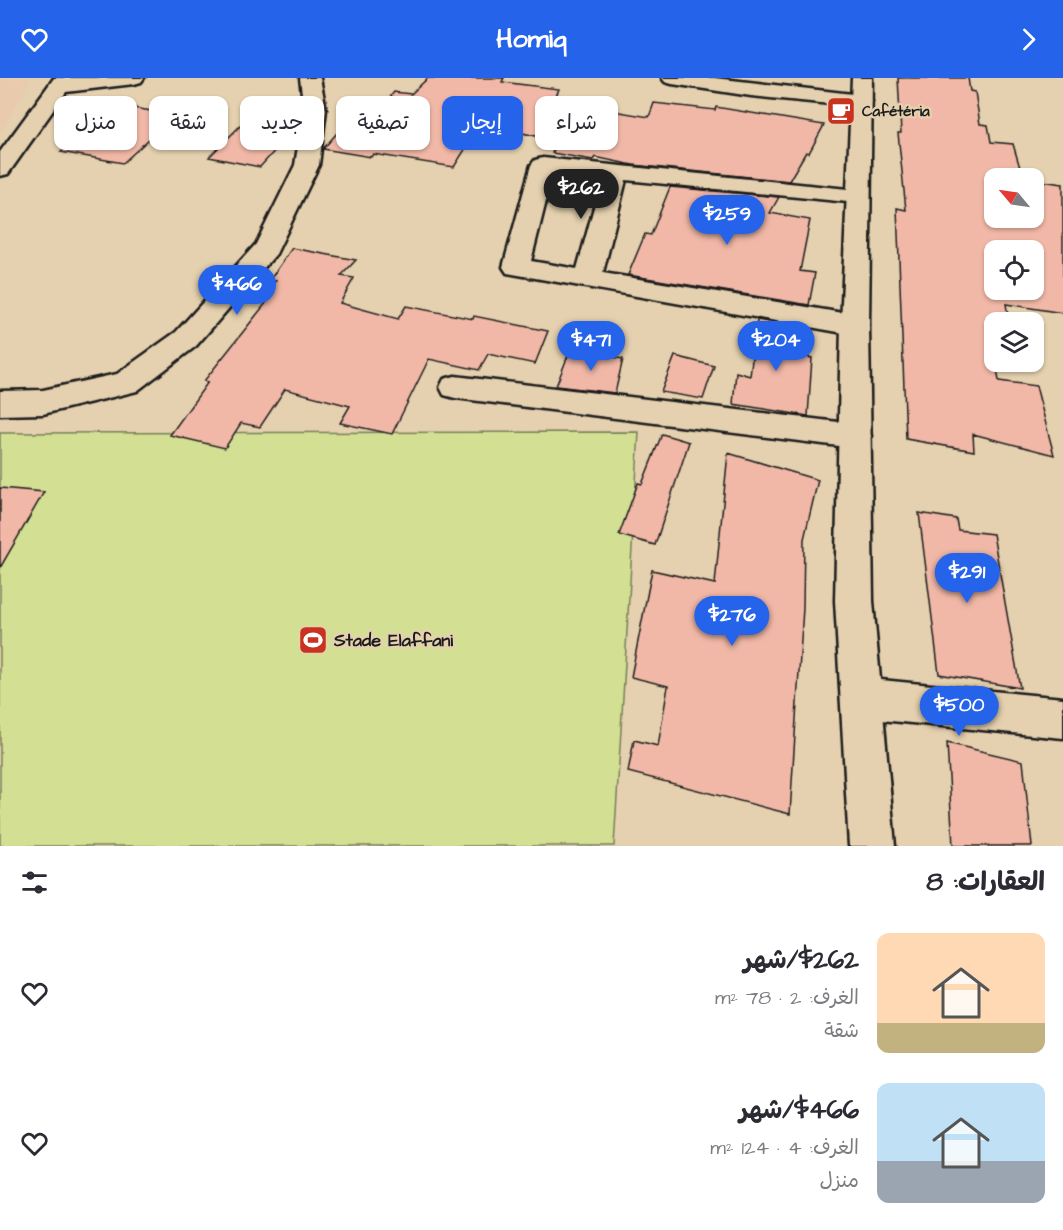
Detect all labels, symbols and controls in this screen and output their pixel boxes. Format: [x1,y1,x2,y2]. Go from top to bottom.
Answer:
text: Homiq [496,20,567,58]
icon: heart [18,23,51,56]
icon: forward [1012,23,1045,56]
cafe icon: Cafétéria [825,95,857,127]
chip: منزل [54,96,137,150]
chip: شقة [149,96,228,150]
chip: جديد [240,96,324,150]
chip: تصفية [336,96,430,150]
chip: إيجار [442,96,523,150]
chip: شراء [535,96,618,150]
place label: Cafétéria [862,101,930,122]
north arrow [984,168,1044,228]
map controls [984,168,1044,372]
pin: $262 [545,169,617,220]
text: $262 [558,174,604,202]
pin: $259 [691,195,763,246]
text: $259 [703,200,751,228]
button: locate [984,240,1044,300]
pin: $466 [201,265,273,316]
text: $466 [212,270,262,298]
button: layers [984,312,1044,372]
pin: $471 [555,321,627,372]
pin: $204 [740,321,812,372]
text: $471 [571,326,611,354]
text: $204 [752,326,800,354]
pin: $291 [931,553,1003,604]
text: $291 [949,558,985,586]
pin: $276 [696,596,768,647]
text: $276 [708,601,756,629]
sports icon: Stade Elaffani [297,624,329,656]
place label: Stade Elaffani [333,628,453,653]
pin: $500 [923,686,995,737]
text: $500 [934,691,984,719]
text: العقارات: 8 [926,864,1045,900]
icon: filters [18,866,51,899]
text: $262/شهر [743,942,859,978]
icon: home [925,957,997,1029]
icon: heart [18,977,51,1010]
text: الغرف: 2 · 78 m² [715,984,859,1012]
text: شقة [824,1017,859,1045]
text: $466/شهر [739,1092,859,1128]
icon: home [925,1107,997,1179]
icon: heart [18,1127,51,1160]
text: الغرف: 4 · 124 m² [710,1134,859,1162]
text: منزل [820,1167,859,1195]

